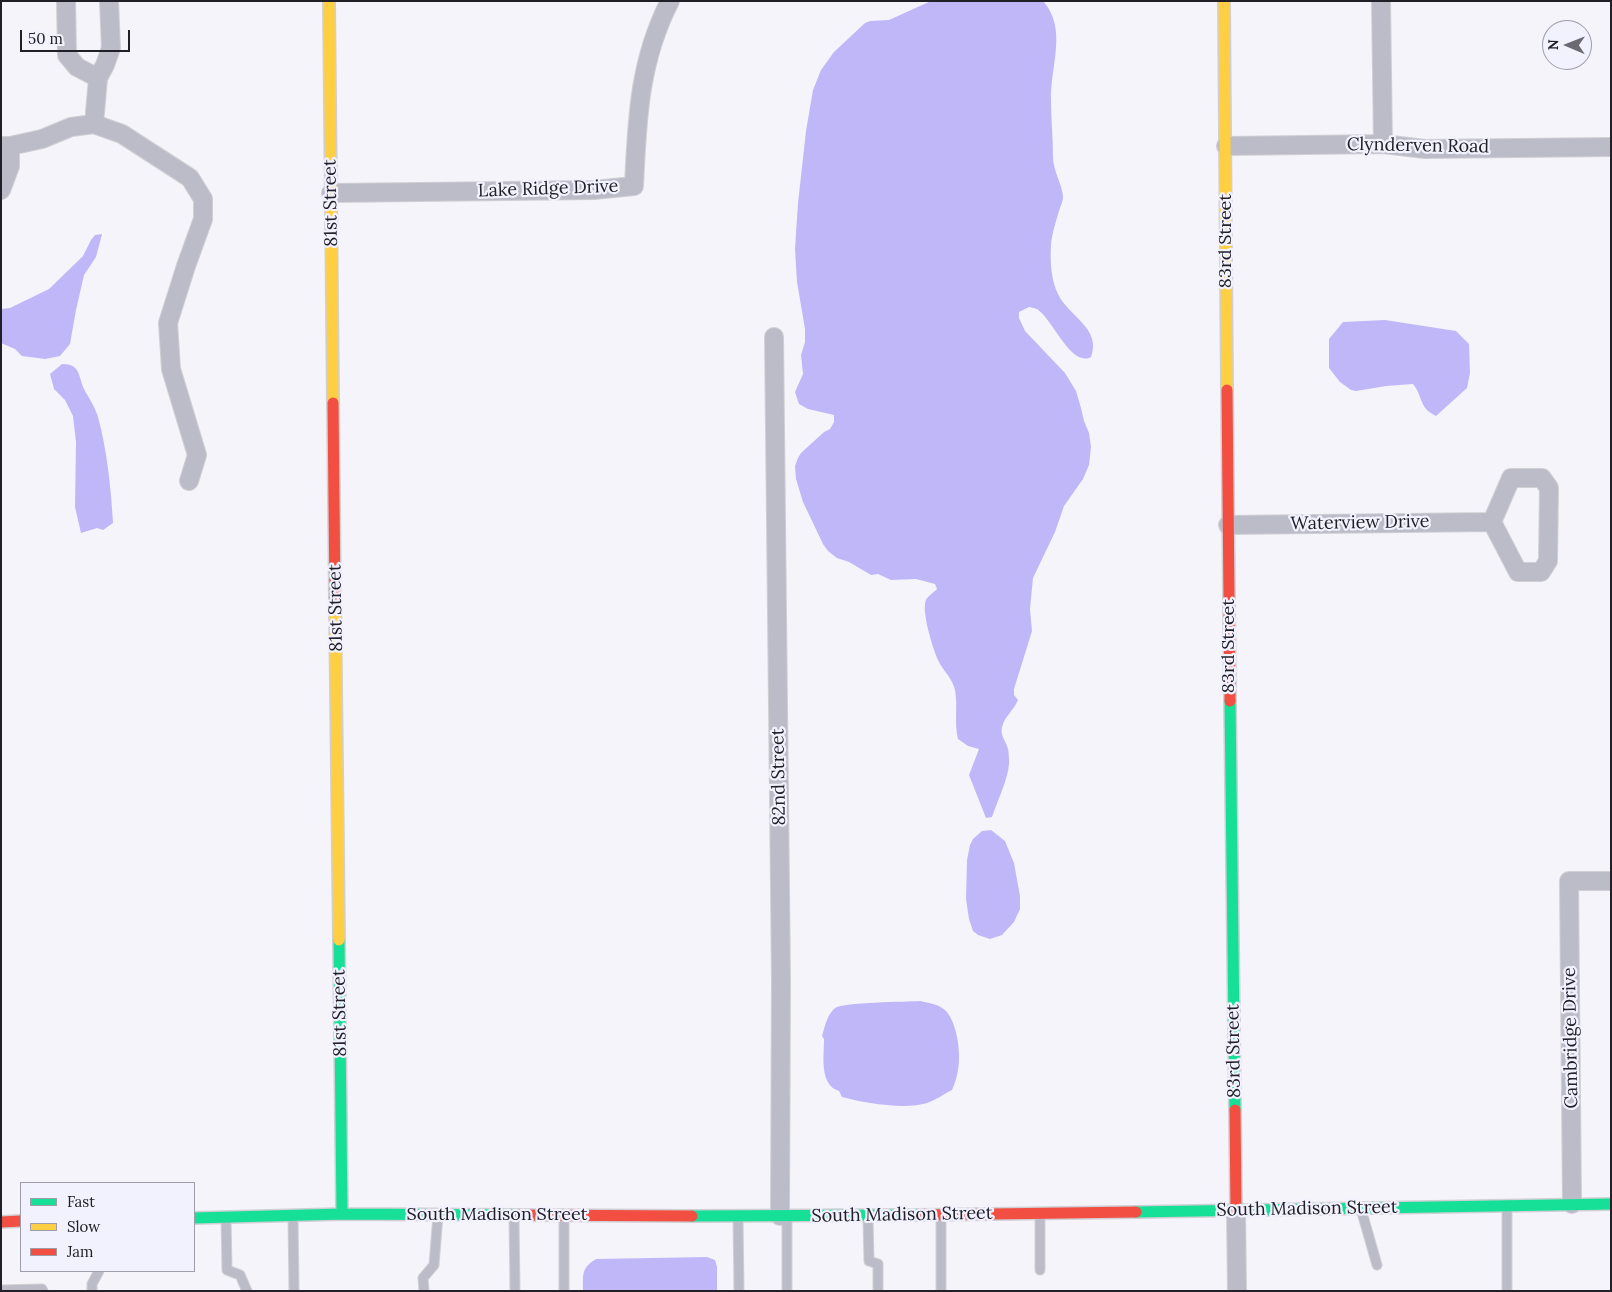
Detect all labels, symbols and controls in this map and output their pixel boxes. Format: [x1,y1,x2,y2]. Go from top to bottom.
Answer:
scale bar [22,20,132,52]
north arrow [1542,20,1592,70]
text: 50 m [28,29,63,48]
text: N [1544,39,1562,50]
street label: Clynderven Road [1347,134,1489,158]
street label: 81st Street [319,159,343,247]
street label: Lake Ridge Drive [477,176,619,202]
street label: 83rd Street [1215,194,1237,288]
street label: Waterview Drive [1290,511,1430,535]
street label: 81st Street [324,564,348,652]
street label: 83rd Street [1218,599,1240,693]
street label: 82nd Street [767,728,791,826]
street label: Cambridge Drive [1559,967,1583,1109]
street label: 81st Street [328,969,352,1057]
street label: 83rd Street [1222,1004,1246,1098]
legend [20,1182,195,1272]
text: Fast [67,1192,95,1211]
street label: South Madison Street [1216,1197,1398,1221]
street label: South Madison Street [811,1203,993,1227]
street label: South Madison Street [406,1204,588,1226]
text: Slow [67,1217,100,1236]
text: Jam [67,1242,94,1261]

